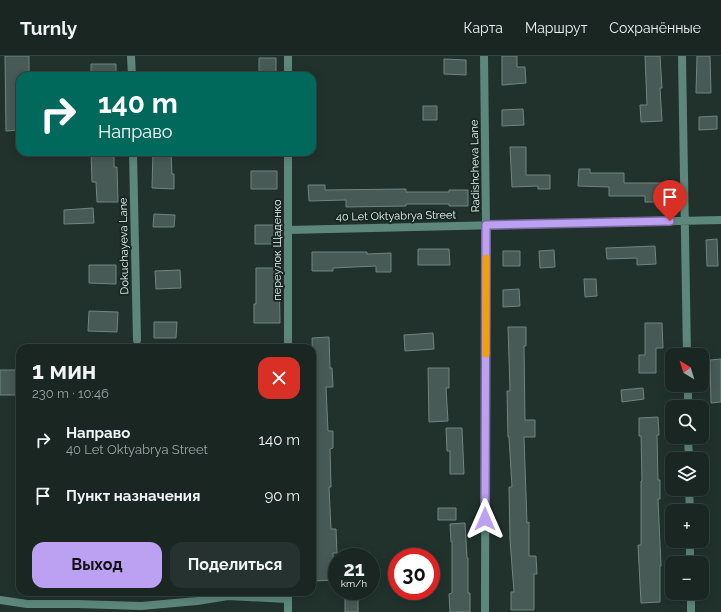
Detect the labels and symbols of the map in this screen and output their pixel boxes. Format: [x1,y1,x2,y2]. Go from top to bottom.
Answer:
street label: Radishcheva Lane [468,119,482,212]
pin [653,180,687,221]
street label: Dokuchayeva Lane [117,197,131,295]
street label: переулок Щаденко [271,199,284,301]
street label: 40 Let Oktyabrya Street [336,208,456,224]
north arrow [665,348,709,392]
position arrow [464,498,506,540]
speed limit sign: 30 [388,548,440,600]

